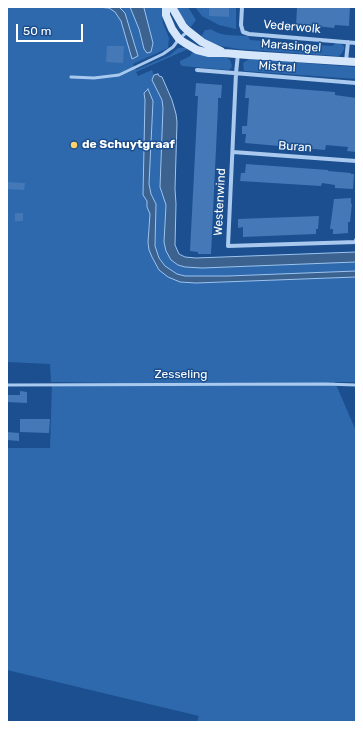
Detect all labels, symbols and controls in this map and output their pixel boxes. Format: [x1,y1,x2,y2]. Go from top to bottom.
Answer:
scale bar [18,16,85,42]
street label: Vederwolk [263,17,321,37]
text: 50 m [23,24,51,38]
street label: Marasingel [260,37,322,55]
street label: Mistral [258,59,296,75]
place label: de Schuytgraaf [82,138,175,152]
street label: Buran [278,139,312,155]
marker: de Schuytgraaf [69,140,79,150]
street label: Westenwind [211,168,229,236]
street label: Zesseling [155,368,207,382]

